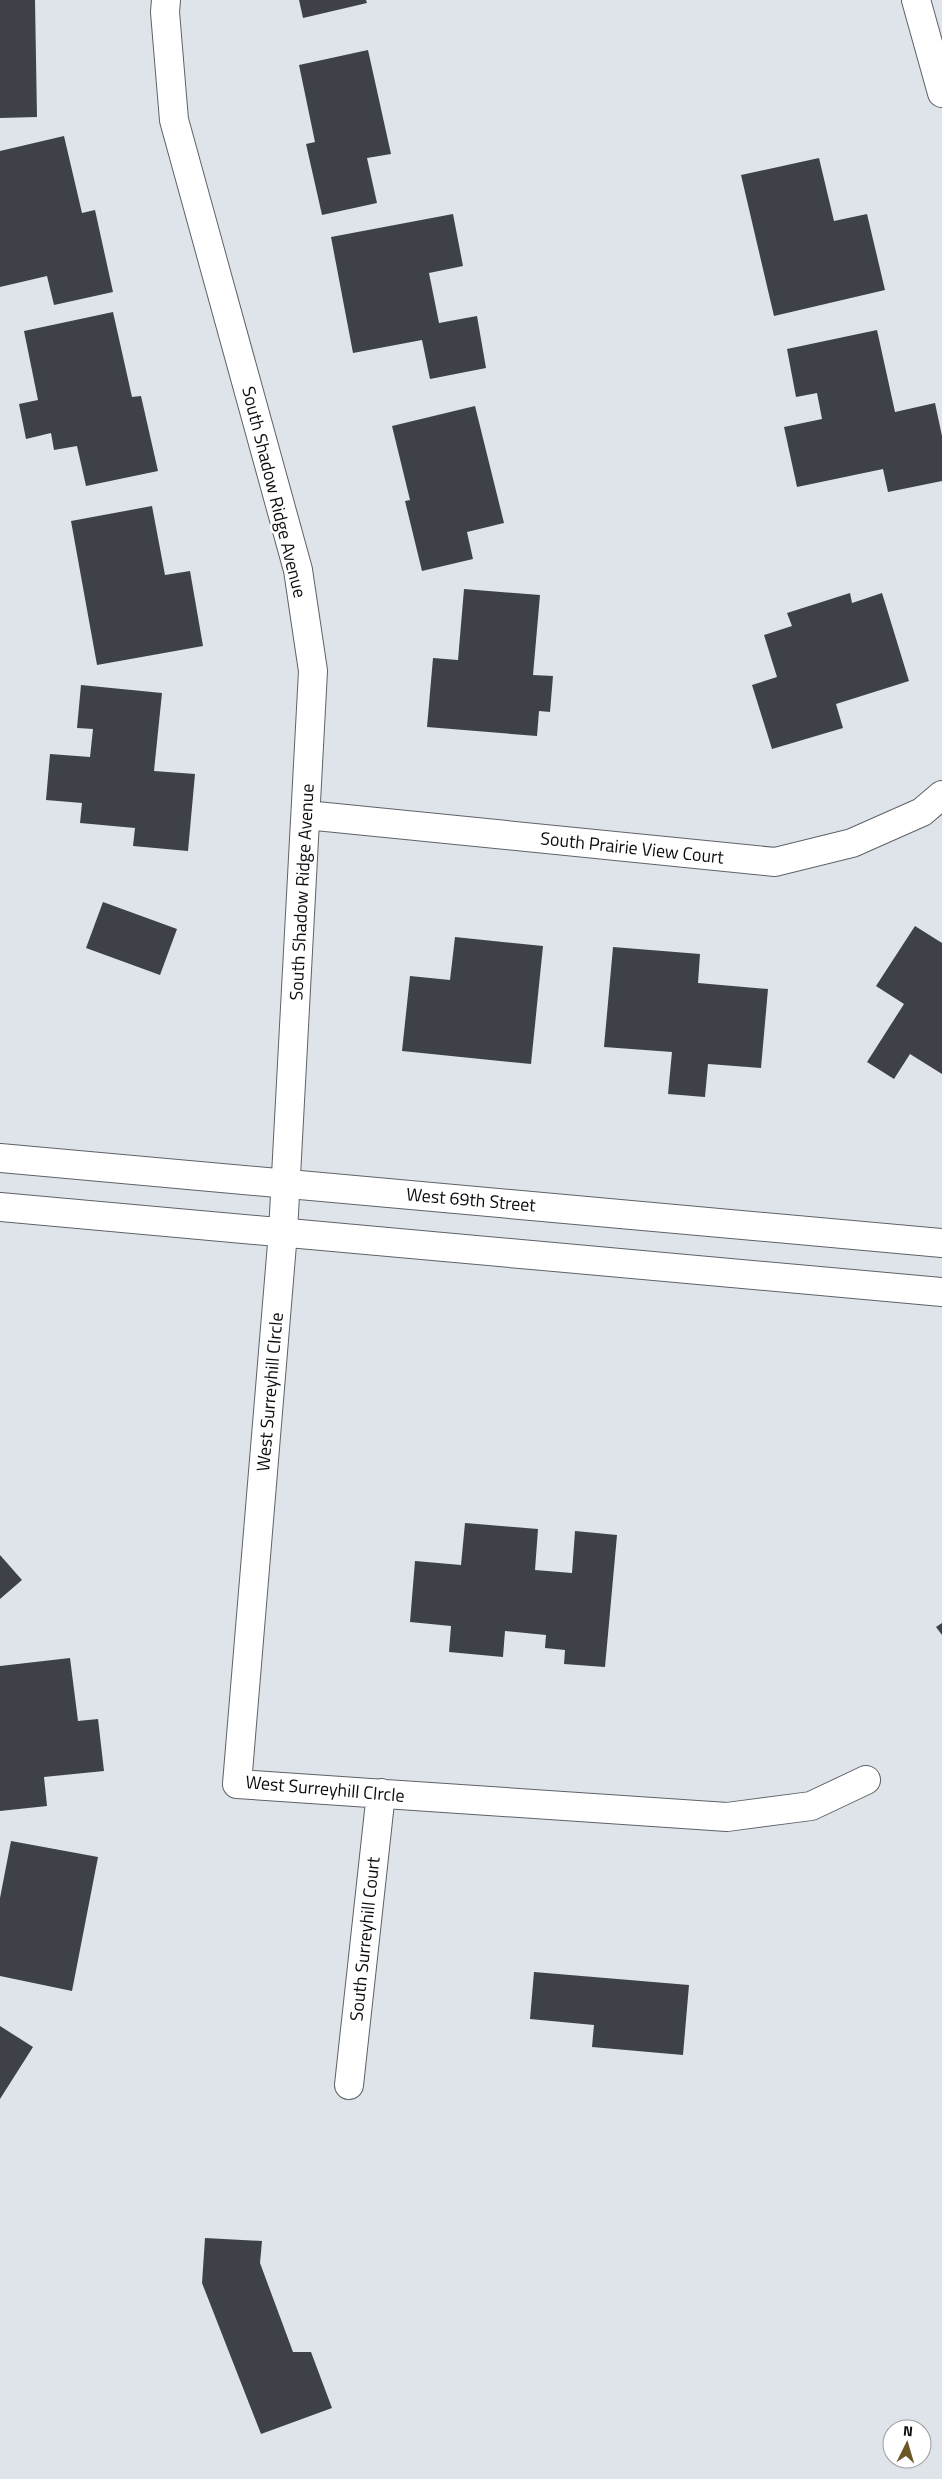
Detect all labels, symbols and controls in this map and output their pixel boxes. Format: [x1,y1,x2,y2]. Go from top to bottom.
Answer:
street label: South Shadow Ridge Avenue [235,383,314,600]
street label: South Shadow Ridge Avenue [282,783,321,1001]
street label: South Prairie View Court [539,824,726,871]
street label: West 69th Street [405,1180,538,1219]
street label: West Surreyhill CIrcle [249,1311,290,1473]
street label: West Surreyhill CIrcle [244,1768,406,1809]
street label: South Surreyhill Court [342,1855,387,2022]
north arrow [882,2419,932,2469]
text: N [902,2420,914,2441]

